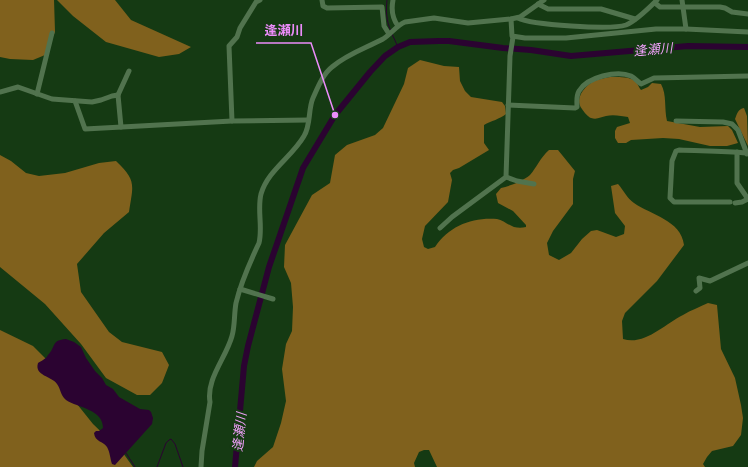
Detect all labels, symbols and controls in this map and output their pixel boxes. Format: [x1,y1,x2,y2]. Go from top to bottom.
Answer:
callout: 逢瀬川 [256,18,311,43]
text: 逢瀬川 [264,21,304,39]
water label: 逢瀬川 [633,38,675,60]
water label: 逢瀬川 [228,410,250,452]

